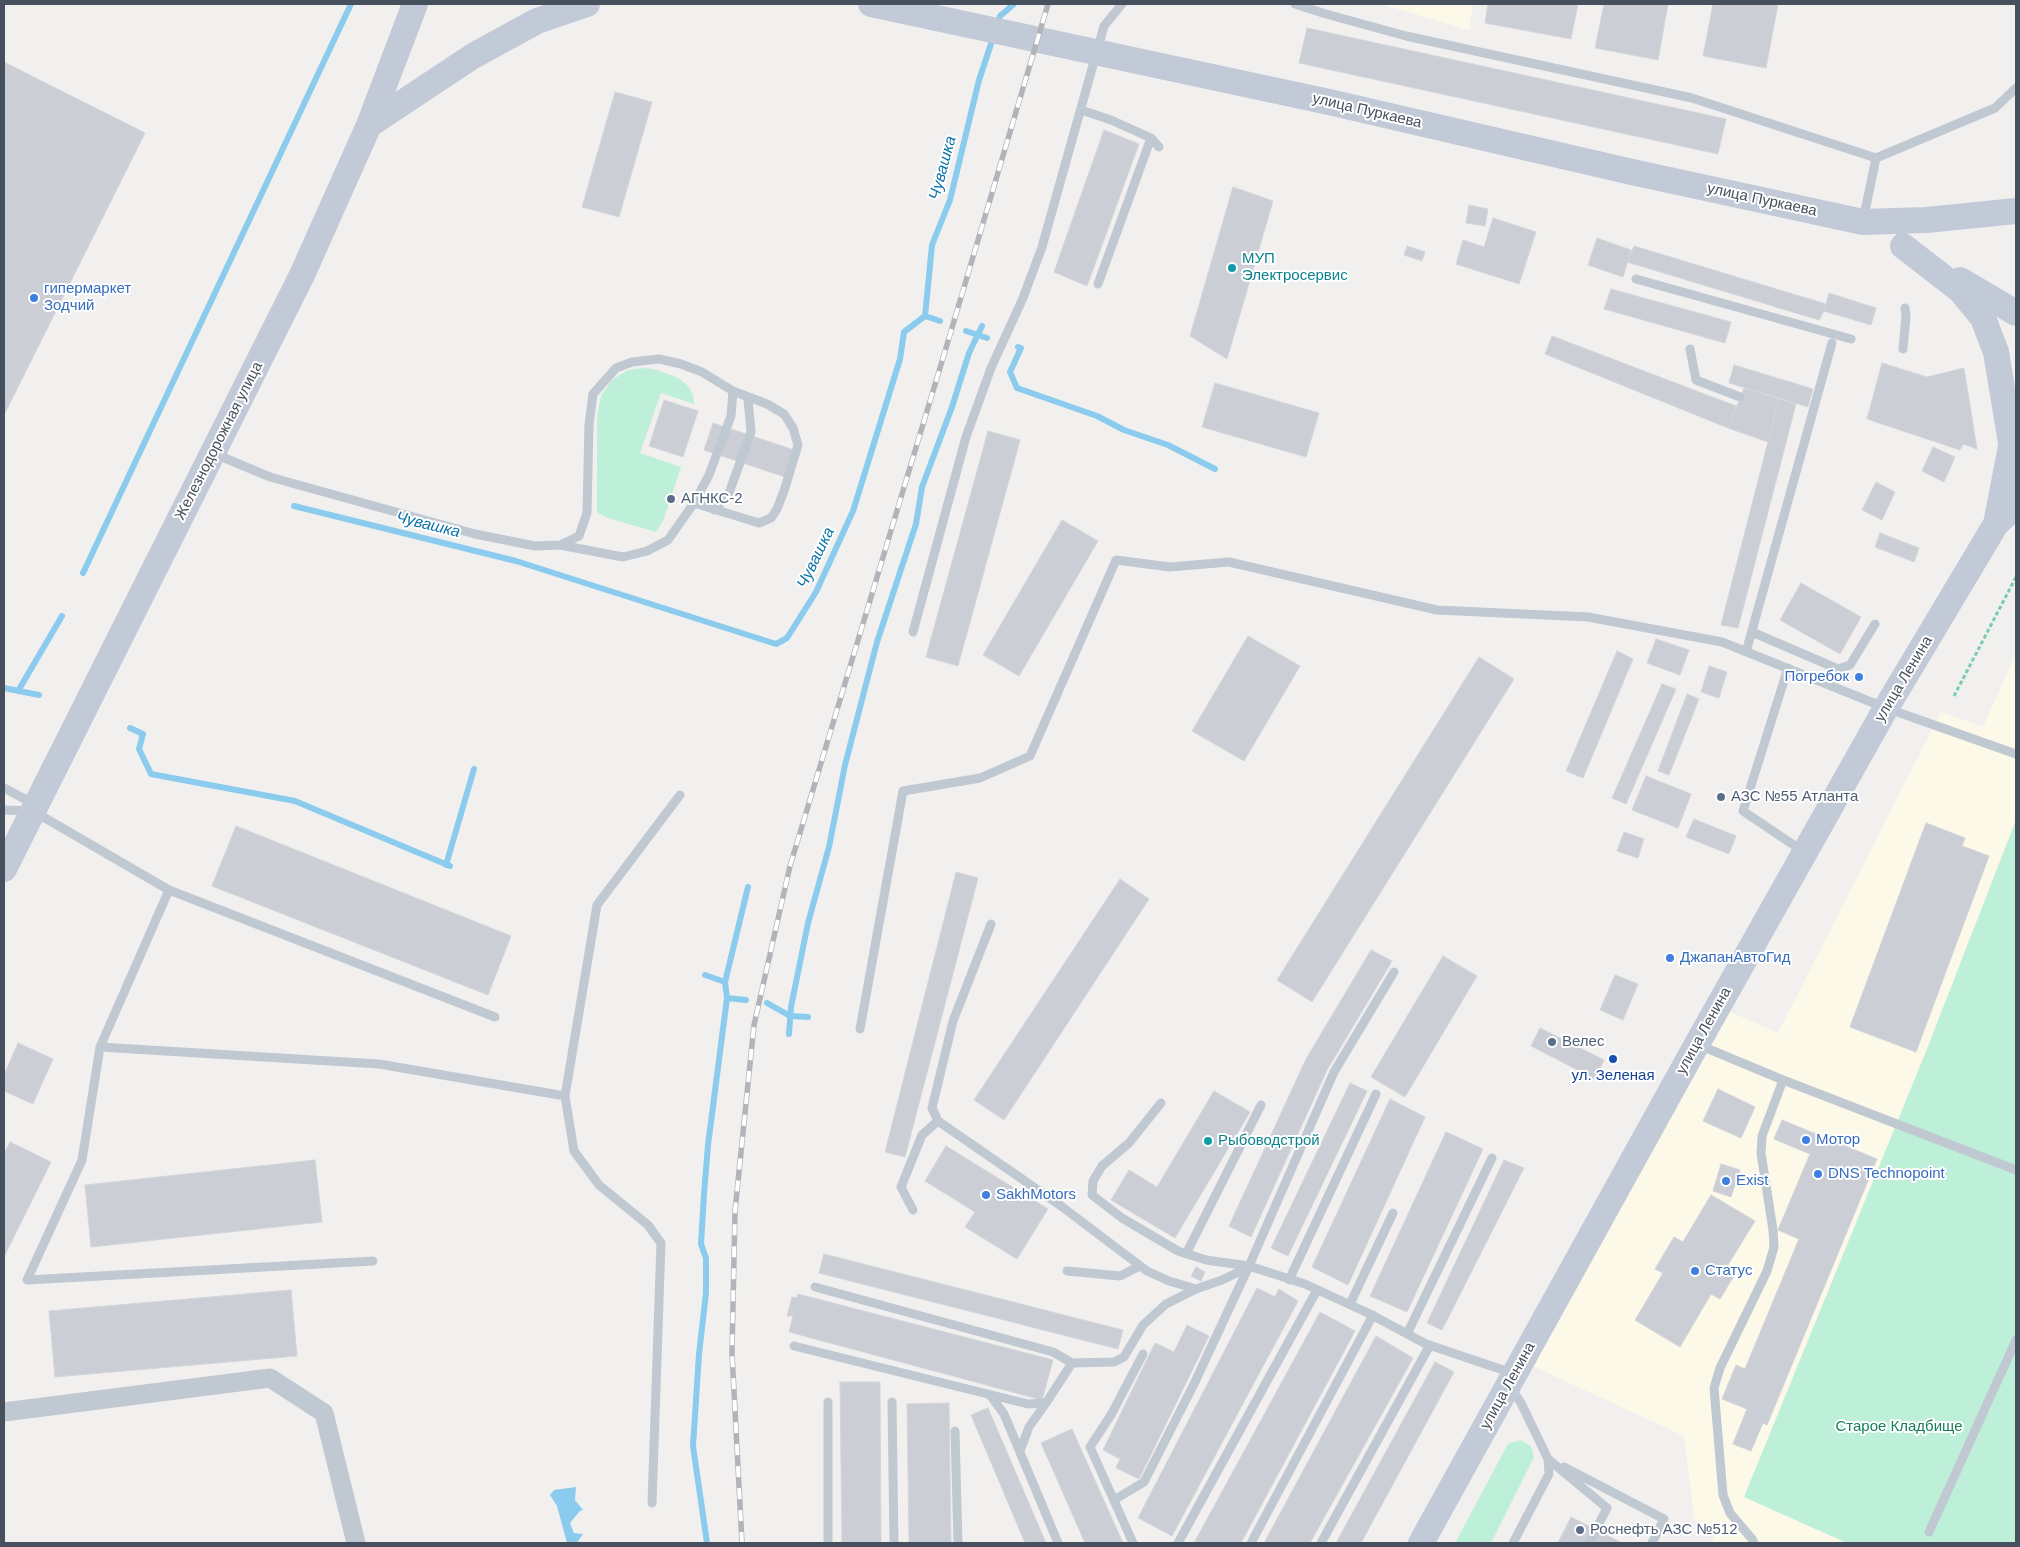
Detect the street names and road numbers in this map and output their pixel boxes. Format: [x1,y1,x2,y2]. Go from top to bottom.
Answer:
street label: улица Пуркаева [1311,90,1423,132]
street label: улица Пуркаева [1706,180,1818,220]
street label: Железнодорожная улица [171,359,267,523]
street label: улица Ленина [1871,633,1937,725]
street label: улица Ленина [1673,984,1735,1078]
street label: улица Ленина [1477,1339,1539,1433]

